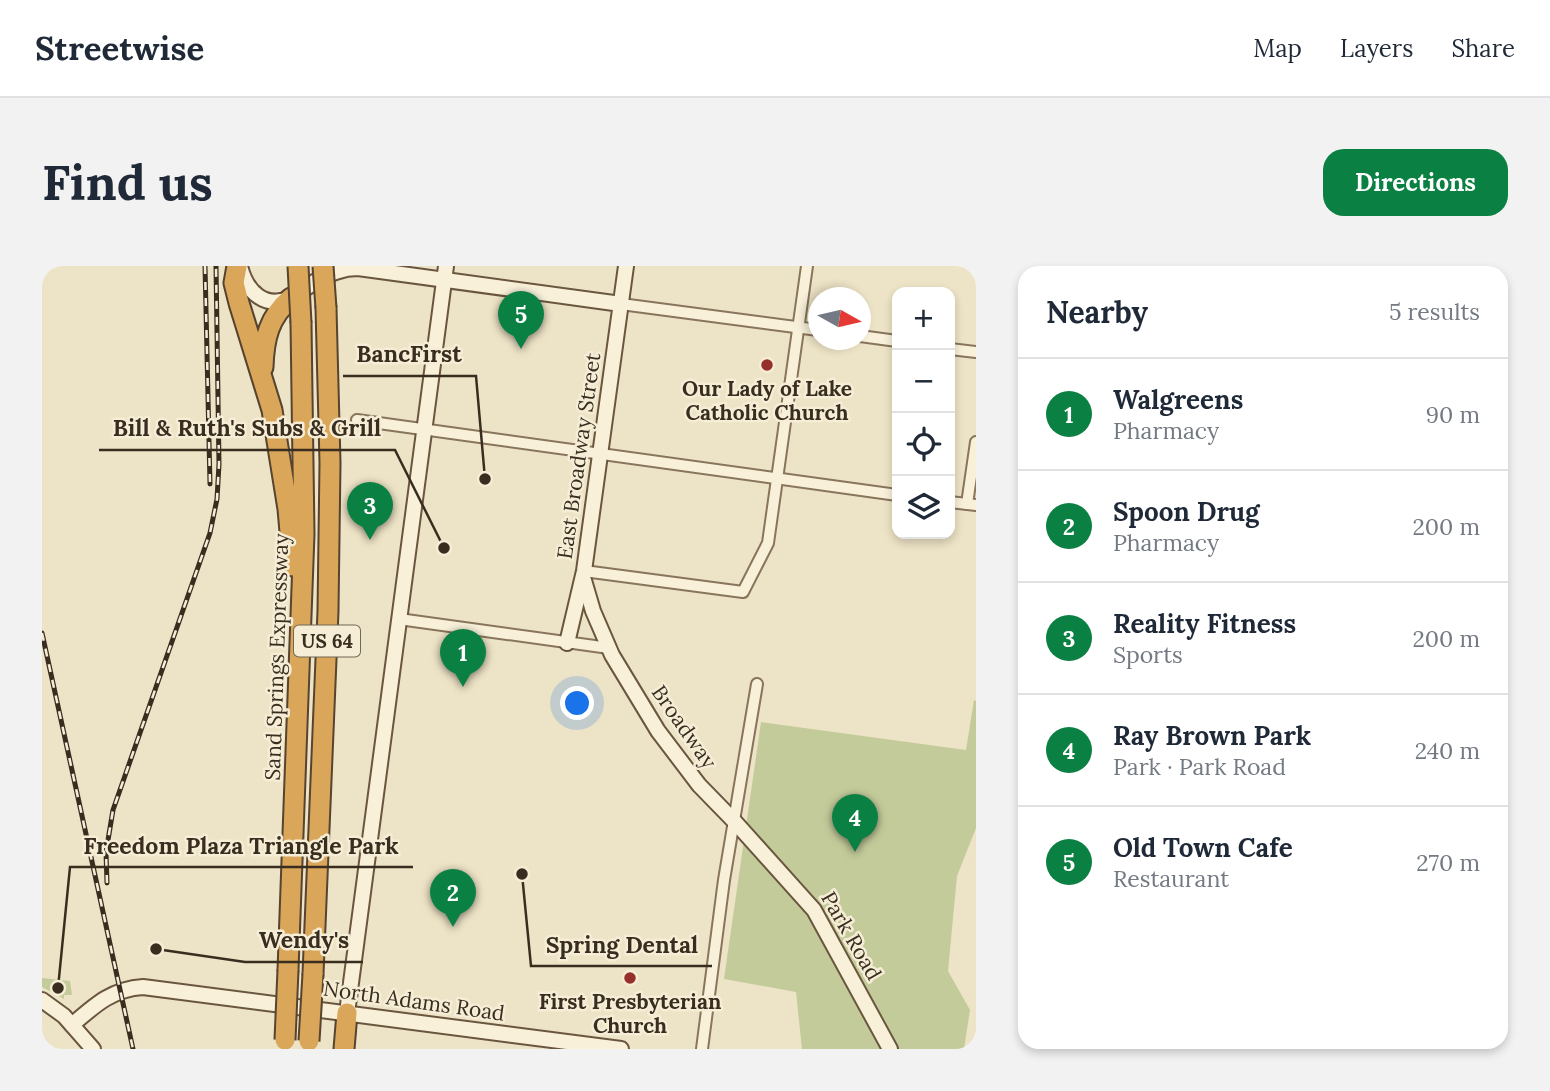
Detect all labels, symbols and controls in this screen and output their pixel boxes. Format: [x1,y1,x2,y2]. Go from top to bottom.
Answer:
text: Streetwise [35,27,204,69]
text: Map [1253,33,1302,64]
text: Layers [1340,33,1413,64]
text: Share [1451,33,1515,64]
button: Directions [1323,149,1508,216]
text: Find us [42,151,213,213]
north arrow [808,287,871,350]
map controls [892,287,955,539]
button: + [892,287,955,350]
pin: 5 [498,291,544,349]
text: Nearby [1046,293,1148,331]
text: 5 results [1389,297,1480,326]
callout: BancFirst [343,332,476,376]
text: BancFirst [356,339,462,368]
street label: East Broadway Street [551,350,606,561]
button: − [892,350,955,413]
marker: Our Lady of Lake Catholic Church [759,357,775,373]
place label: Our Lady of Lake Catholic Church [682,375,852,426]
text: Walgreens [1113,383,1243,416]
text: 1 [1064,400,1074,429]
text: 90 m [1426,400,1480,429]
callout: Bill & Ruth's Subs & Grill [99,406,395,450]
text: Bill & Ruth's Subs & Grill [113,413,381,442]
button: locate [892,413,955,476]
text: Pharmacy [1113,416,1219,445]
button: layers [892,476,955,539]
pin: 3 [347,482,393,540]
text: Spoon Drug [1113,495,1259,528]
text: 2 [1063,512,1075,541]
text: 200 m [1412,512,1480,541]
text: Pharmacy [1113,528,1219,557]
street label: Sand Springs Expressway [259,533,294,781]
text: Reality Fitness [1113,607,1296,640]
text: 3 [1063,624,1075,653]
text: 200 m [1412,624,1480,653]
road number: US 64 [294,626,360,656]
pin: 1 [440,629,486,687]
text: Sports [1113,640,1183,669]
street label: Broadway [646,680,723,774]
your location [560,686,594,720]
text: Ray Brown Park [1113,719,1311,752]
text: 4 [1063,736,1075,765]
text: 240 m [1415,736,1480,765]
text: Park · Park Road [1113,752,1286,781]
pin: 4 [832,794,878,852]
callout: Freedom Plaza Triangle Park [70,823,413,867]
text: Freedom Plaza Triangle Park [83,831,399,860]
text: Old Town Cafe [1113,831,1293,864]
text: 5 [1063,848,1075,877]
text: 270 m [1416,848,1480,877]
text: Restaurant [1113,864,1229,893]
pin: 2 [430,869,476,927]
street label: Park Road [815,887,888,985]
callout: Wendy's [245,918,363,962]
callout: Spring Dental [531,922,712,966]
text: Wendy's [259,925,349,954]
text: Spring Dental [546,930,698,959]
marker: First Presbyterian Church [622,970,638,986]
street label: North Adams Road [322,974,506,1027]
place label: First Presbyterian Church [539,988,721,1039]

